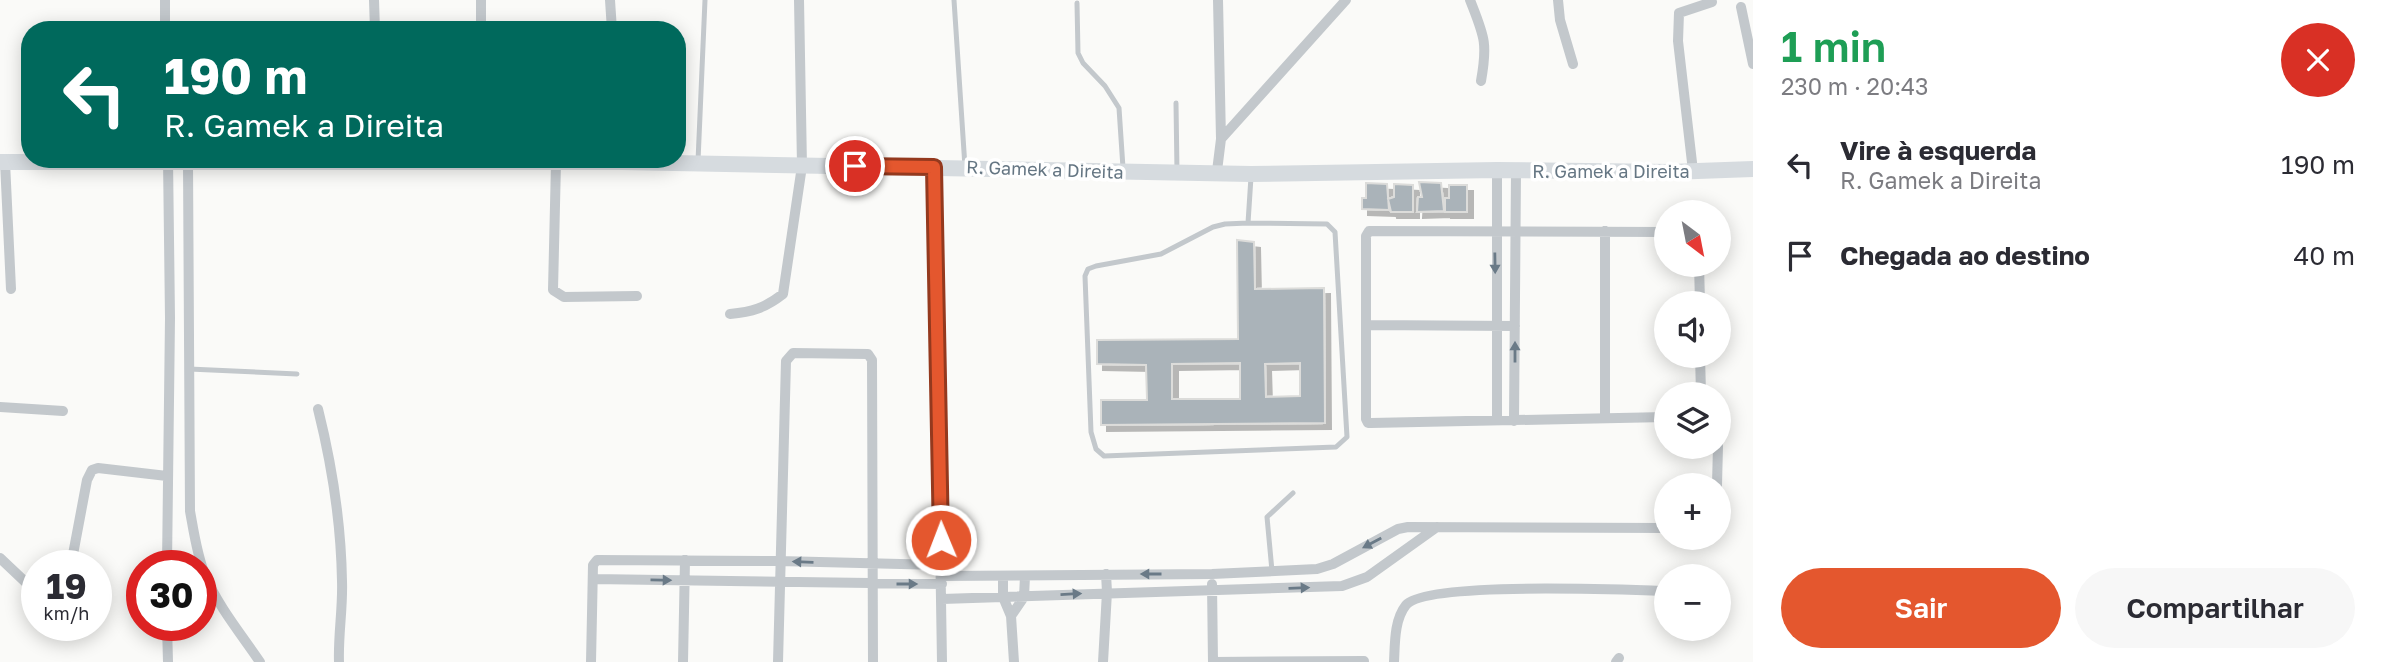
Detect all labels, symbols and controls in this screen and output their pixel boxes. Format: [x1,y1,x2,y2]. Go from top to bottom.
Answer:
text: 1 min [1781,21,1886,71]
button: close [2281,23,2355,97]
text: 190 m [164,46,307,105]
icon: left [49,49,140,140]
text: 230 m · 20:43 [1781,72,1929,100]
text: R. Gamek a Direita [164,106,444,144]
text: Vire à esquerda [1840,135,2036,166]
pin [825,136,885,196]
icon: left [1781,146,1819,184]
icon: arrive [836,147,874,185]
text: 190 m [2281,149,2355,180]
street label: R. Gamek a Direita [966,155,1124,183]
street label: R. Gamek a Direita [1532,160,1690,182]
text: R. Gamek a Direita [1840,166,2041,194]
north arrow [1654,200,1731,276]
map controls [1654,200,1731,641]
icon: arrive [1781,237,1819,275]
text: Chegada ao destino [1840,240,2090,271]
text: 40 m [2294,240,2355,271]
one-way arrow [1490,252,1501,274]
button: sound [1654,291,1731,368]
one-way arrow [1509,341,1521,363]
button: layers [1654,382,1731,459]
button: + [1654,473,1731,550]
position arrow [904,503,978,577]
one-way arrow [1362,536,1382,548]
speed limit sign: 30 [126,550,217,641]
one-way arrow [792,556,814,567]
button: − [1654,564,1731,641]
text: 19 [46,565,87,607]
one-way arrow [1140,568,1162,580]
button: Sair [1781,568,2061,648]
button: Compartilhar [2075,568,2355,648]
one-way arrow [651,574,673,586]
one-way arrow [896,578,918,589]
one-way arrow [1288,582,1310,593]
one-way arrow [1061,589,1083,600]
text: km/h [44,602,89,624]

